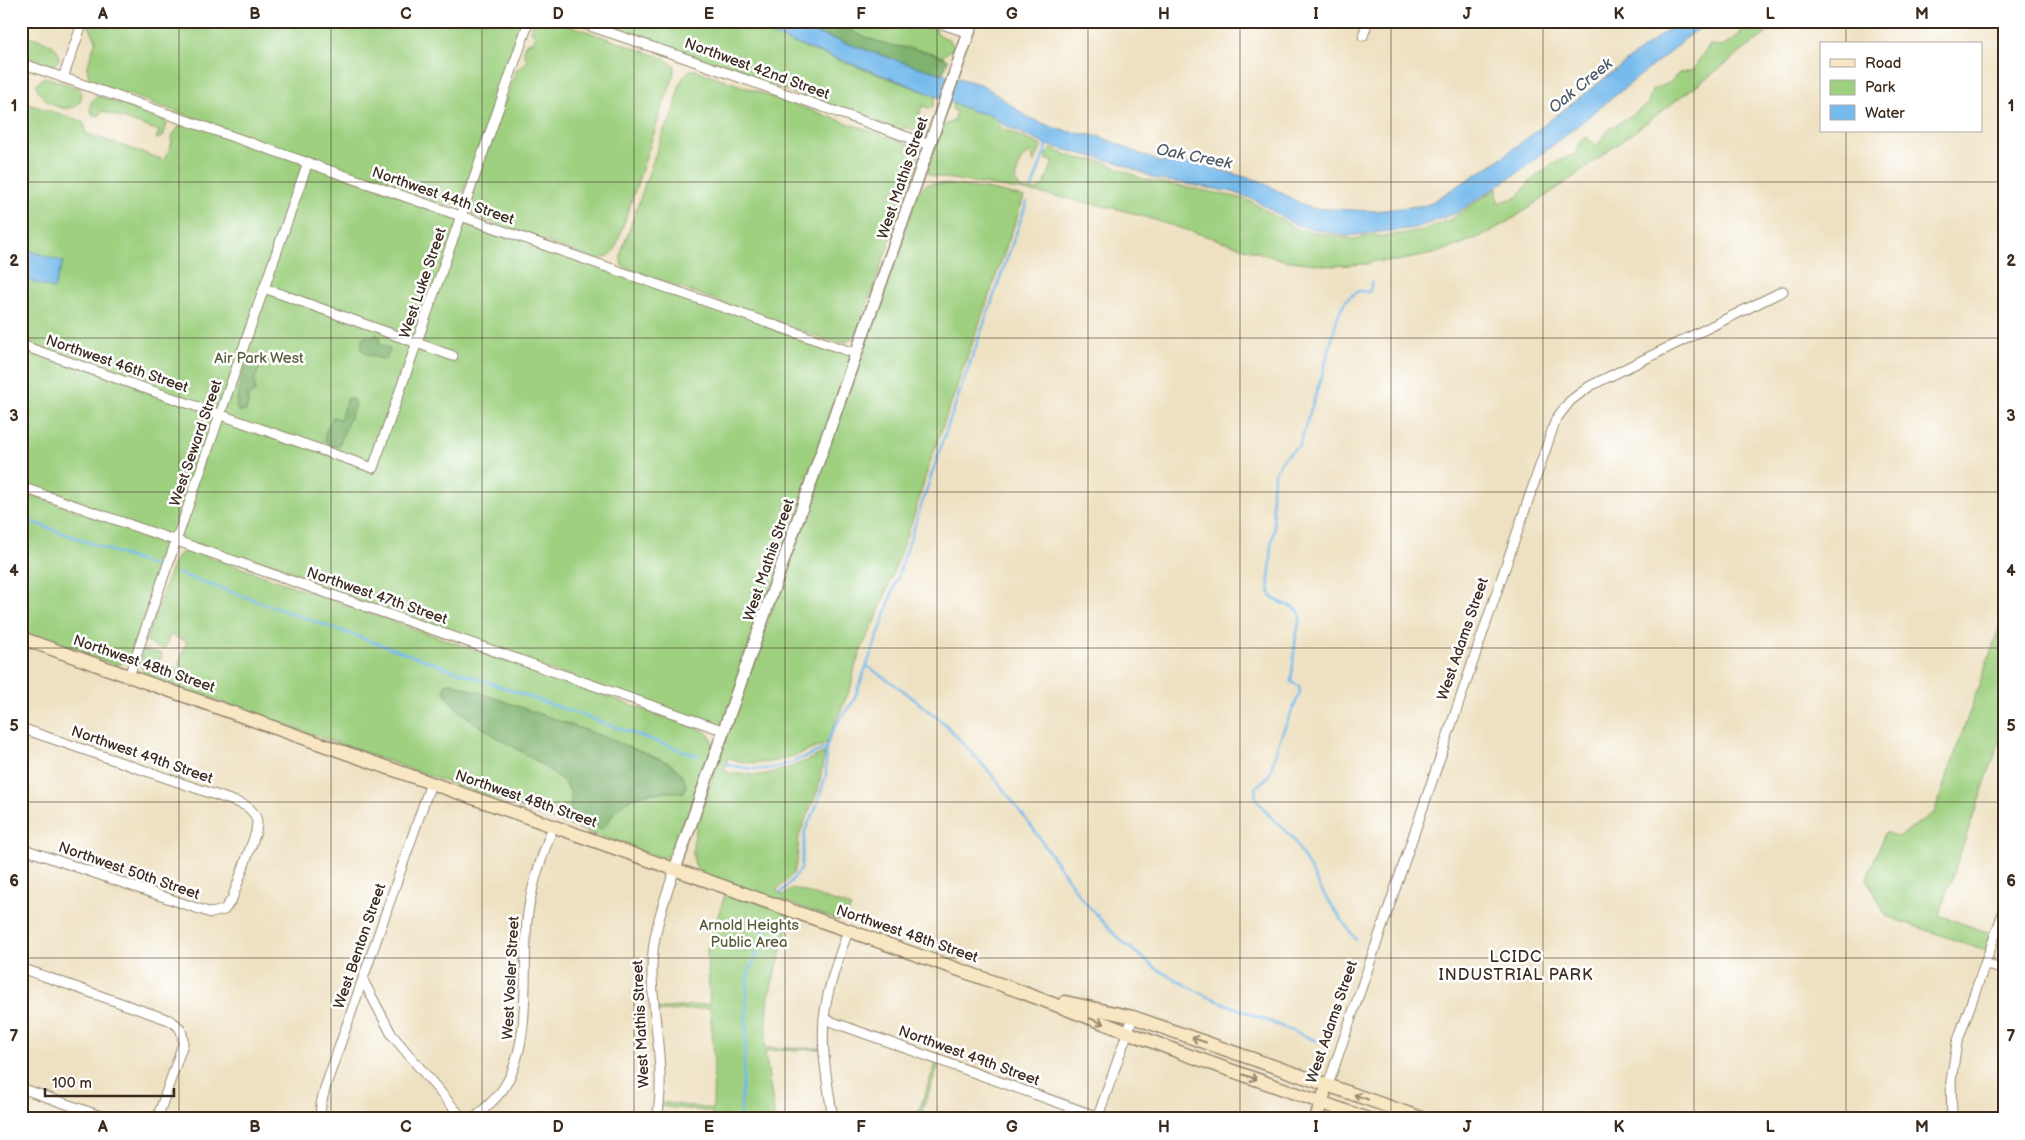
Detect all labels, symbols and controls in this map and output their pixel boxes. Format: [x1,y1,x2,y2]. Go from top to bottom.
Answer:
text: A [97,5,108,24]
text: B [249,5,261,24]
text: C [400,5,412,24]
text: D [552,5,564,24]
text: E [704,5,714,24]
text: F [856,5,866,24]
text: G [1006,5,1018,24]
text: H [1158,5,1170,24]
text: I [1313,5,1319,24]
text: J [1463,5,1472,24]
text: K [1614,5,1625,24]
text: L [1765,5,1775,24]
text: M [1915,5,1929,24]
street label: Northwest 42nd Street [682,34,833,104]
legend [1820,42,1982,132]
water label: Oak Creek [1545,54,1618,118]
text: Road [1865,54,1901,73]
text: Park [1865,78,1896,97]
text: 1 [11,97,17,116]
text: 1 [2008,97,2014,116]
text: Water [1865,104,1905,123]
street label: West Mathis Street [873,114,933,242]
water label: Oak Creek [1154,140,1235,174]
street label: Northwest 44th Street [369,163,517,229]
street label: West Luke Street [395,225,451,341]
text: 2 [9,252,19,271]
text: 2 [2006,252,2016,271]
street label: Northwest 46th Street [43,331,191,397]
park label: Air Park West [214,349,304,368]
street label: West Seward Street [165,377,227,509]
text: 3 [9,407,19,426]
text: 3 [2006,407,2016,426]
street label: West Mathis Street [739,496,799,624]
text: 4 [9,562,19,581]
text: 4 [2006,562,2016,581]
street label: Northwest 47th Street [304,563,450,629]
street label: West Adams Street [1433,575,1493,703]
street label: Northwest 48th Street [71,631,218,697]
text: 5 [9,717,19,736]
text: 5 [2006,717,2016,736]
street label: Northwest 49th Street [69,722,216,788]
street label: Northwest 48th Street [453,766,600,832]
street label: Northwest 50th Street [56,838,203,904]
text: 6 [9,872,19,891]
text: 6 [2006,872,2016,891]
street label: West Benton Street [330,880,391,1011]
street label: Northwest 48th Street [834,901,981,967]
street label: West Vosler Street [498,915,524,1040]
park label: Arnold Heights Public Area [699,916,799,952]
district label: LCIDC INDUSTRIAL PARK [1439,948,1593,985]
street label: West Adams Street [1302,958,1362,1086]
street label: West Mathis Street [628,959,654,1088]
one-way arrow [1089,1017,1104,1026]
street label: Northwest 49th Street [896,1022,1043,1090]
text: 7 [10,1027,19,1046]
text: 7 [2007,1027,2016,1046]
one-way arrow [1192,1035,1207,1044]
scale bar [45,1065,174,1097]
one-way arrow [1242,1073,1257,1082]
text: 100 m [52,1074,92,1093]
one-way arrow [1354,1092,1369,1101]
text: A [97,1118,108,1137]
text: B [249,1118,261,1137]
text: C [400,1118,412,1137]
text: D [552,1118,564,1137]
text: E [704,1118,714,1137]
text: F [856,1118,866,1137]
text: G [1006,1118,1018,1137]
text: H [1158,1118,1170,1137]
text: I [1313,1118,1319,1137]
text: J [1463,1118,1472,1137]
text: K [1614,1118,1625,1137]
text: L [1765,1118,1775,1137]
text: M [1915,1118,1929,1137]

